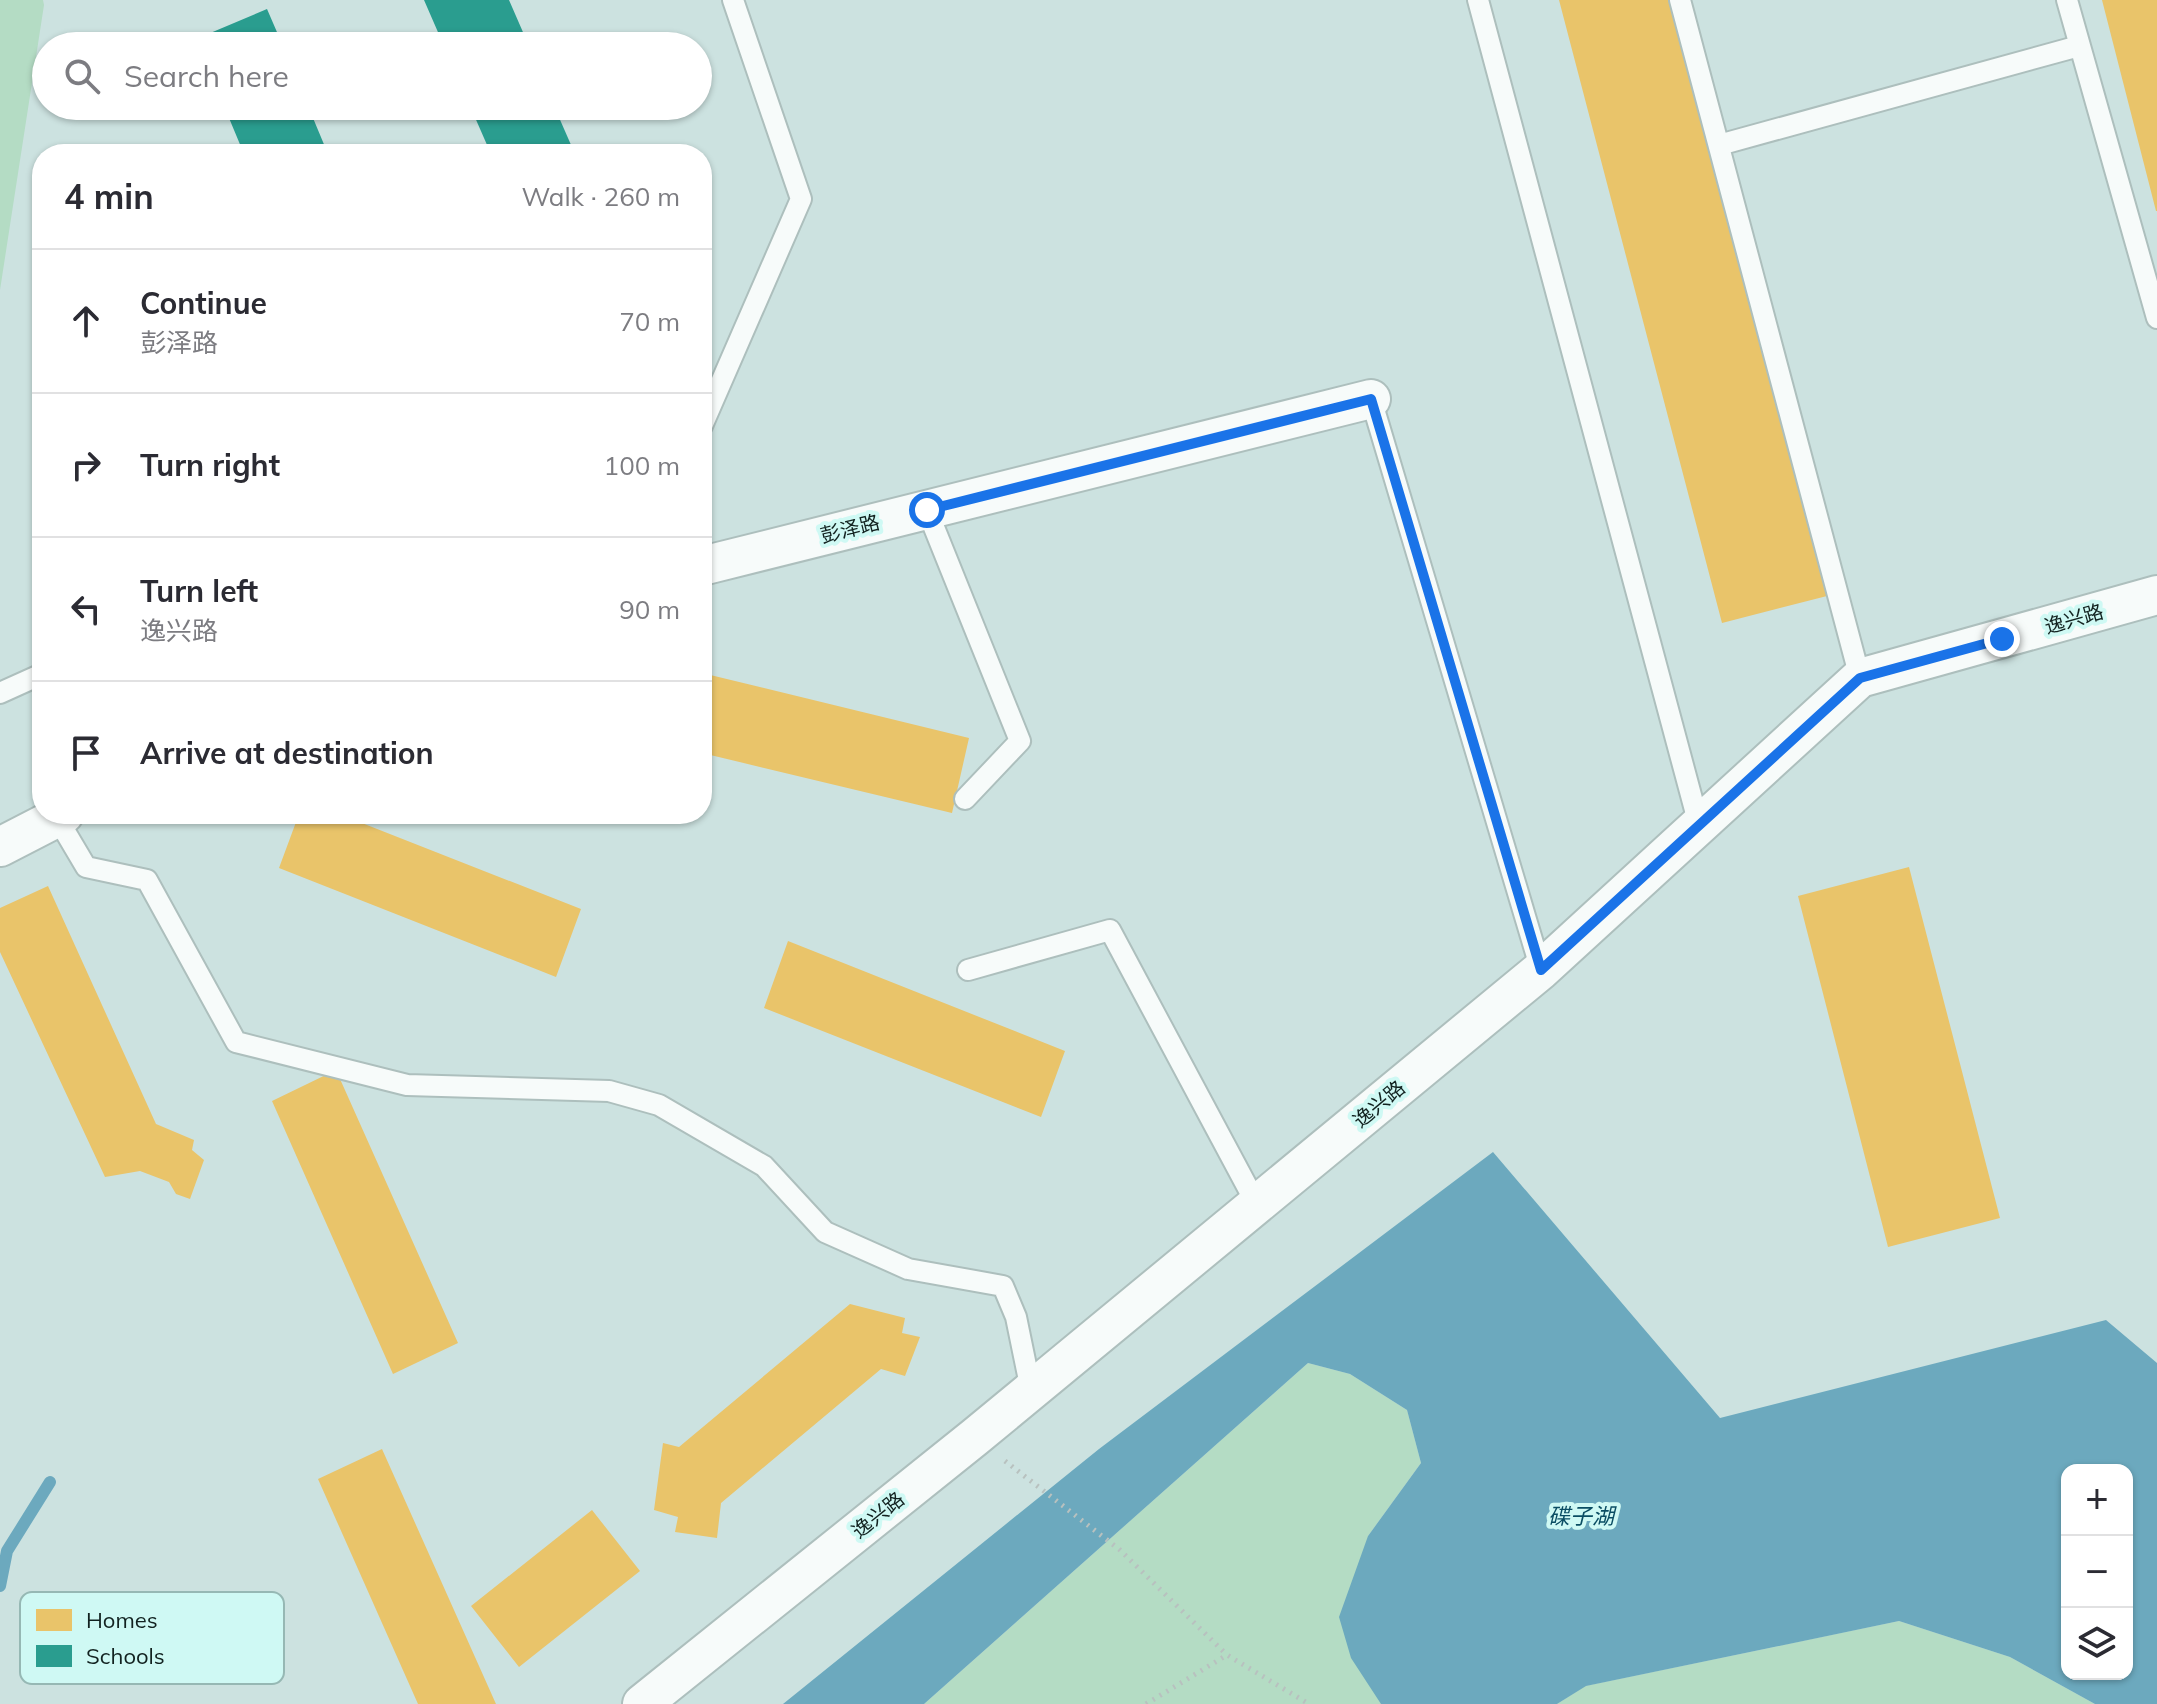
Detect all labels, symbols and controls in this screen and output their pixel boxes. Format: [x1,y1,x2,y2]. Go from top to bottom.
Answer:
search box [32,32,712,120]
icon: search [60,54,104,98]
text: Search here [124,57,289,95]
text: 4 min [64,175,154,218]
text: Walk · 260 m [521,180,680,213]
text: Continue [140,284,267,322]
icon: ahead [64,299,108,343]
text: 70 m [619,305,680,338]
text: 彭泽路 [140,326,218,359]
icon: right [64,443,108,487]
text: Turn right [140,446,280,484]
text: 100 m [604,449,680,482]
route start [909,492,945,528]
street label: 彭泽路 [818,509,882,548]
text: Turn left [140,572,258,610]
icon: left [64,587,108,631]
text: 90 m [619,593,680,626]
street label: 逸兴路 [2042,598,2106,639]
text: 逸兴路 [140,614,218,647]
route end [1984,621,2020,657]
icon: arrive [64,731,108,775]
text: Arrive at destination [140,734,434,772]
street label: 逸兴路 [1348,1075,1410,1132]
map controls [2061,1464,2133,1680]
button: + [2061,1464,2133,1536]
street label: 逸兴路 [847,1486,909,1543]
water label: 碟子湖 [1548,1502,1617,1530]
button: − [2061,1536,2133,1608]
legend [20,1592,284,1684]
text: Homes [86,1606,158,1634]
button: layers [2061,1608,2133,1680]
text: Schools [86,1642,165,1670]

